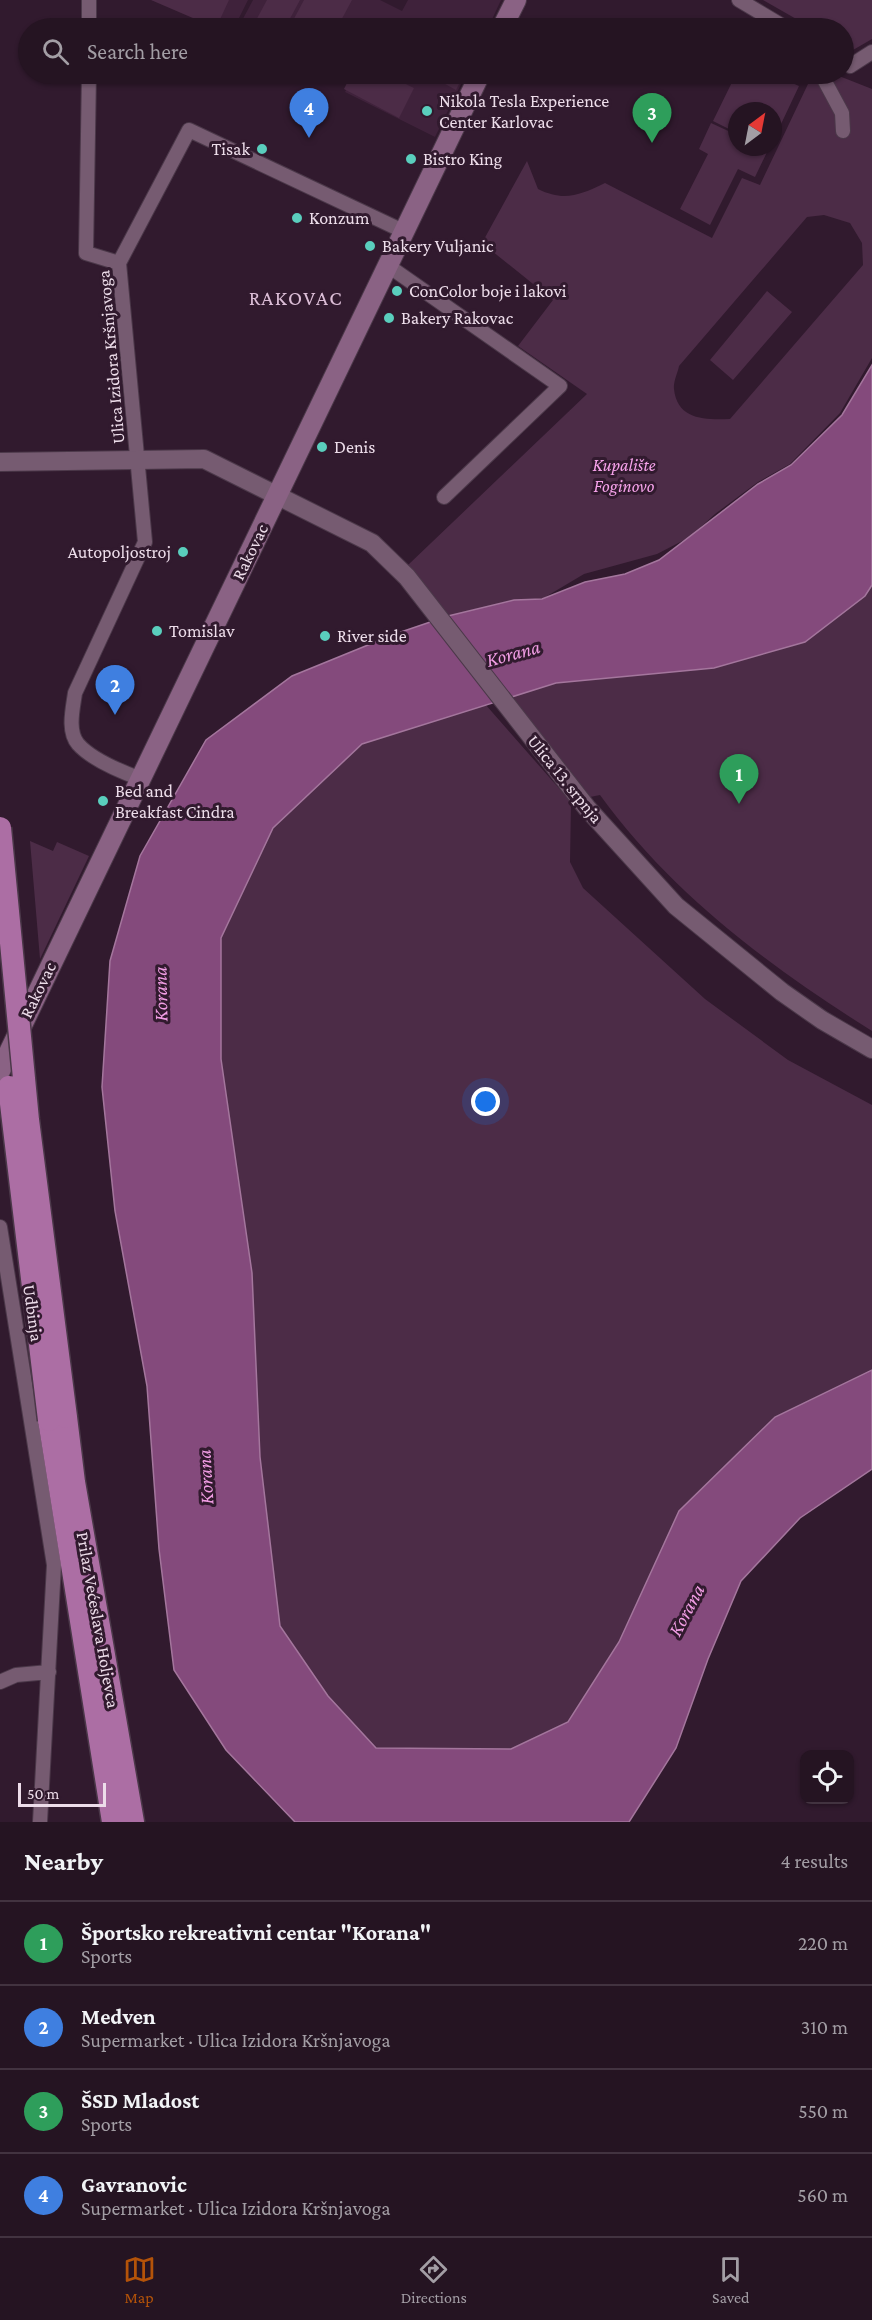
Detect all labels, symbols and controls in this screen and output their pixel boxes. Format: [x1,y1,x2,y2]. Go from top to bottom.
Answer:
search box [18,18,854,84]
icon: search [39,35,72,68]
text: Search here [87,39,188,64]
pin: 4 [290,88,328,138]
place label: Nikola Tesla Experience Center Karlovac [439,91,609,132]
pin: 3 [632,94,672,143]
north arrow [728,102,782,156]
marker: Nikola Tesla Experience Center Karlovac [420,104,434,118]
place label: Tisak [212,139,250,159]
marker: Tisak [255,142,269,156]
place label: Bistro King [423,149,503,169]
marker: Bistro King [404,152,418,166]
place label: Konzum [309,208,370,228]
marker: Konzum [290,211,304,225]
place label: Bakery Vuljanic [382,236,494,257]
marker: Bakery Vuljanic [363,239,377,253]
street label: Ulica Izidora Kršnjavoga [93,269,130,445]
place label: ConColor boje i lakovi [409,281,567,302]
marker: ConColor boje i lakovi [390,284,404,298]
district label: RAKOVAC [249,286,343,310]
place label: Bakery Rakovac [401,308,514,328]
marker: Bakery Rakovac [382,311,396,325]
place label: Denis [334,437,375,457]
marker: Denis [315,440,329,454]
park label: Kupalište Foginovo [592,455,656,496]
street label: Rakovac [228,520,272,583]
place label: Autopoljostroj [68,542,171,563]
marker: Autopoljostroj [176,545,190,559]
place label: Tomislav [169,621,235,641]
marker: Tomislav [150,624,164,638]
place label: River side [337,626,407,646]
marker: River side [318,629,332,643]
water label: Korana [483,635,543,671]
pin: 2 [96,666,134,715]
street label: Ulica 13. srpnja [523,731,607,828]
pin: 1 [720,754,758,804]
place label: Bed and Breakfast Cindra [115,781,235,822]
marker: Bed and Breakfast Cindra [96,794,110,808]
street label: Rakovac [16,958,60,1021]
water label: Korana [149,966,171,1022]
your location [471,1087,500,1116]
street label: Udbinja [18,1283,47,1343]
water label: Korana [193,1449,217,1505]
street label: Prilaz Većeslava Holjevca [72,1530,123,1710]
water label: Korana [663,1580,709,1640]
map controls [800,1750,854,1804]
button: locate [800,1750,854,1804]
scale bar [18,1780,106,1808]
text: 50 m [27,1785,59,1802]
text: Nearby [24,1847,103,1876]
text: 4 results [781,1850,848,1872]
text: Športsko rekreativni centar "Korana" [81,1920,431,1945]
text: 1 [40,1932,47,1954]
text: 220 m [798,1932,848,1954]
text: Sports [81,1945,132,1967]
text: Medven [81,2004,156,2029]
text: 2 [38,2016,49,2038]
text: 310 m [801,2016,848,2038]
text: Supermarket · Ulica Izidora Kršnjavoga [81,2029,390,2051]
text: ŠSD Mladost [81,2088,199,2113]
text: 3 [39,2100,48,2122]
text: 550 m [798,2100,848,2122]
text: Sports [81,2113,132,2135]
text: Gavranovic [81,2172,187,2197]
text: 4 [38,2184,49,2206]
text: 560 m [797,2184,848,2206]
text: Supermarket · Ulica Izidora Kršnjavoga [81,2197,390,2219]
tab: Map [123,2253,156,2306]
tab: Directions [401,2253,467,2306]
tab: Saved [712,2253,749,2306]

